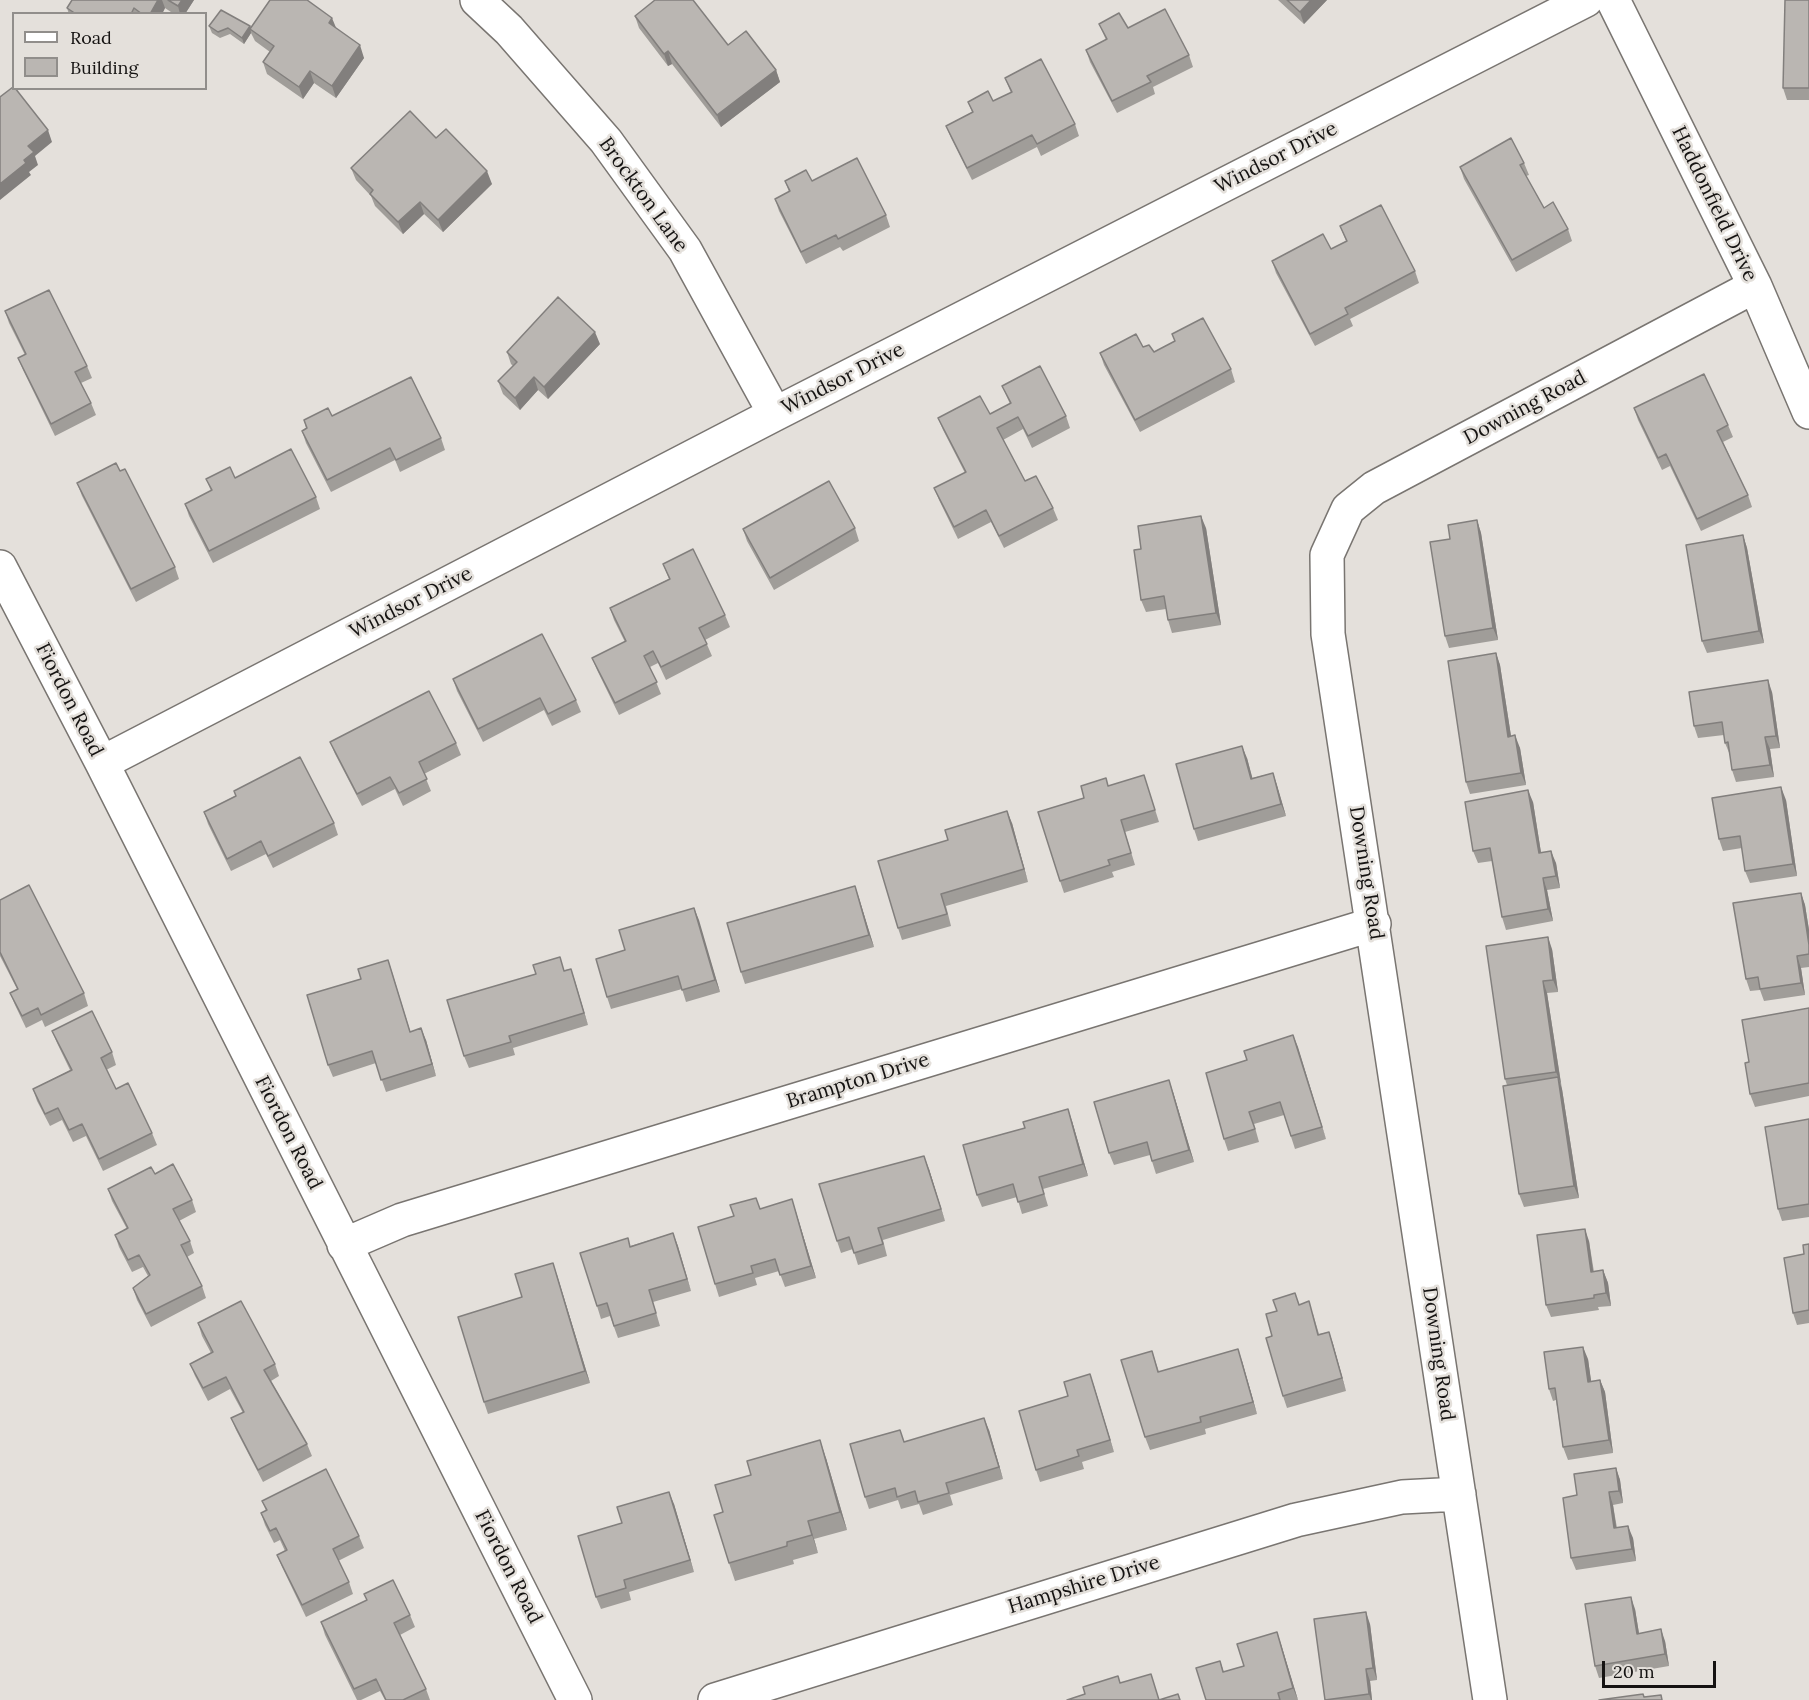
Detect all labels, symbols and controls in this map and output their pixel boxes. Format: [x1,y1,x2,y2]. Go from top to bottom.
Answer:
legend [12,12,207,90]
text: Road [70,26,112,49]
text: Building [70,56,138,79]
street label: Windsor Drive [1211,117,1341,199]
street label: Haddonfield Drive [1666,123,1762,285]
street label: Brockton Lane [593,133,693,257]
street label: Windsor Drive [778,338,908,420]
street label: Downing Road [1460,366,1590,450]
street label: Windsor Drive [346,562,476,644]
street label: Fiordon Road [30,639,108,761]
street label: Downing Road [1344,804,1388,942]
street label: Brampton Drive [784,1048,932,1114]
street label: Fiordon Road [249,1072,327,1194]
street label: Downing Road [1417,1285,1459,1423]
street label: Fiordon Road [469,1506,547,1628]
street label: Hampshire Drive [1005,1551,1163,1619]
scale bar [1605,1649,1719,1687]
text: 20 m [1613,1660,1655,1683]

